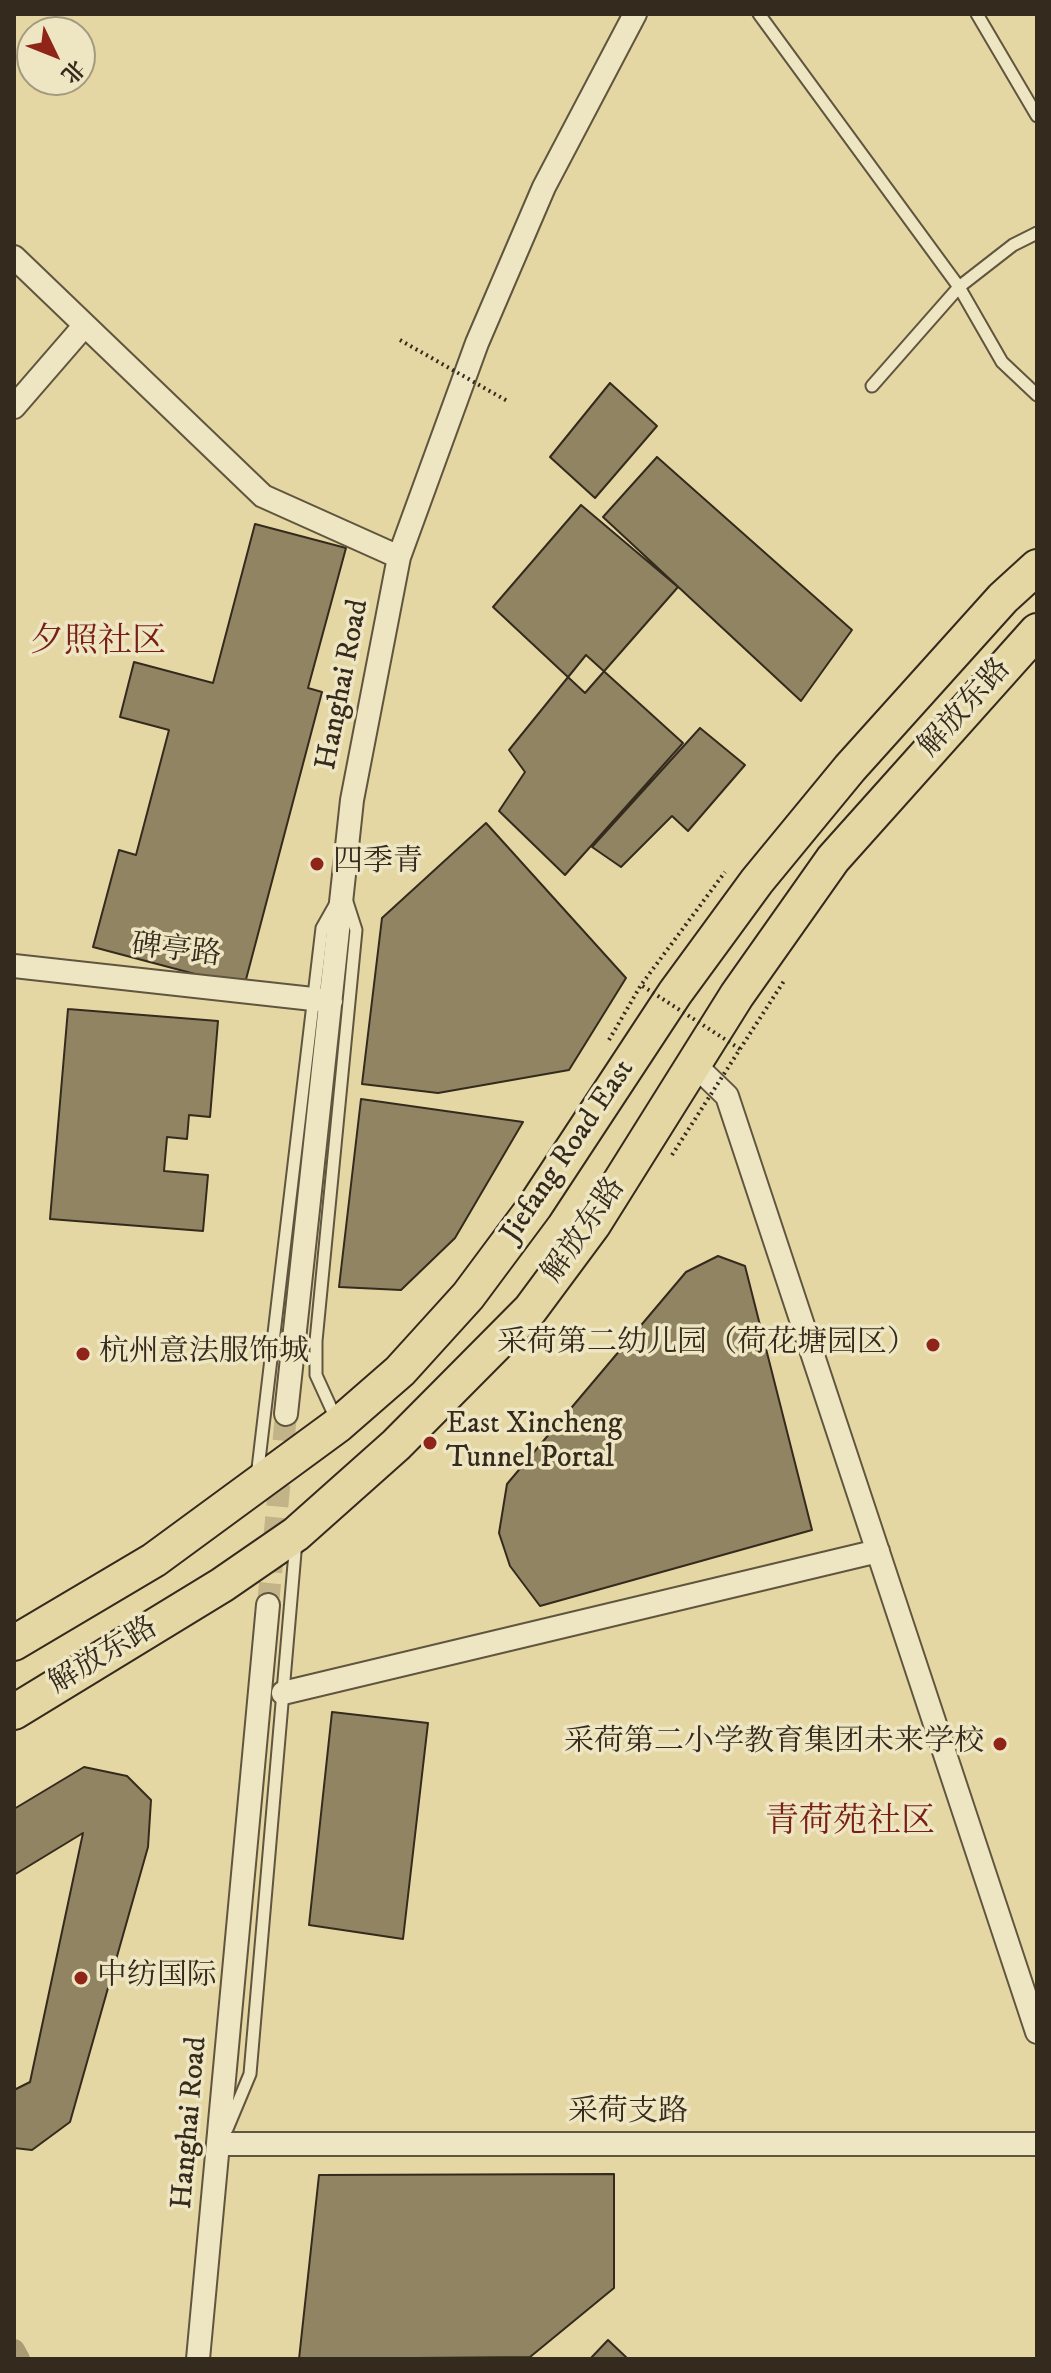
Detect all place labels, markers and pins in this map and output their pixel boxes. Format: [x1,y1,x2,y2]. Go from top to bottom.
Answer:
place label: 四季青 [333,846,423,882]
marker: 四季青 [308,855,326,873]
place label: 采荷第二幼儿园（荷花塘园区） [497,1327,917,1363]
place label: 杭州意法服饰城 [99,1336,309,1372]
marker: 采荷第二幼儿园（荷花塘园区） [924,1336,942,1354]
marker: 杭州意法服饰城 [74,1345,92,1363]
place label: East Xincheng Tunnel Portal [446,1408,622,1478]
marker: East Xincheng Tunnel Portal [421,1434,439,1452]
place label: 采荷第二小学教育集团未来学校 [564,1726,984,1762]
marker: 采荷第二小学教育集团未来学校 [991,1735,1009,1753]
place label: 中纺国际 [97,1960,217,1996]
marker: 中纺国际 [72,1969,90,1987]

